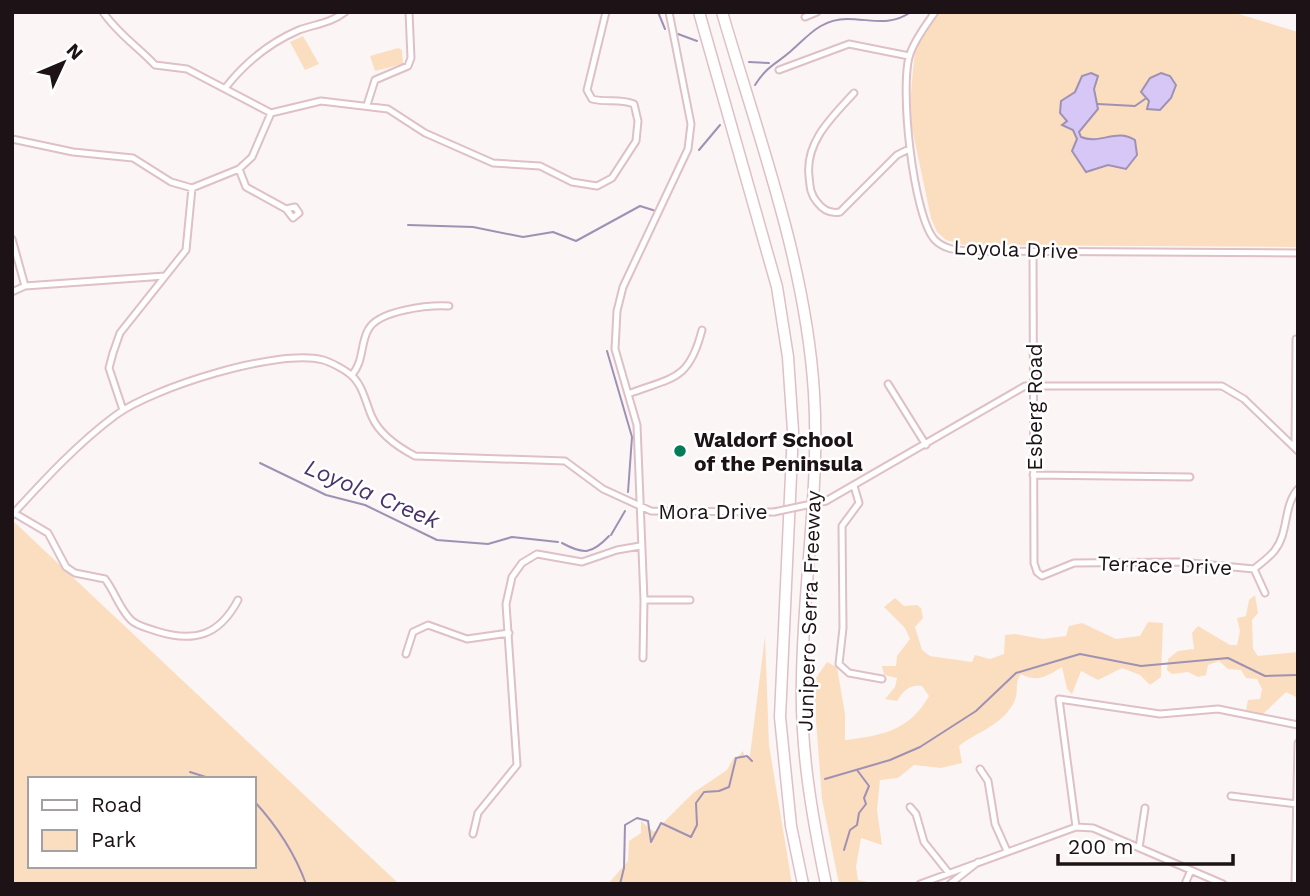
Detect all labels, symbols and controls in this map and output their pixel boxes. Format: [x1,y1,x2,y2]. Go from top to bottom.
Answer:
north arrow [28,28,98,98]
text: N [62,38,88,65]
street label: Loyola Drive [953,234,1079,264]
street label: Esberg Road [1022,343,1047,471]
place label: Waldorf School of the Peninsula [694,427,864,476]
marker: Waldorf School of the Peninsula [672,443,688,459]
water label: Loyola Creek [301,454,445,535]
street label: Junipero Serra Freeway [792,490,826,732]
street label: Mora Drive [658,499,768,524]
street label: Terrace Drive [1097,550,1233,580]
legend [28,777,256,868]
text: Road [91,792,142,817]
scale bar [1058,822,1233,866]
text: Park [91,827,136,852]
text: 200 m [1068,834,1134,859]

